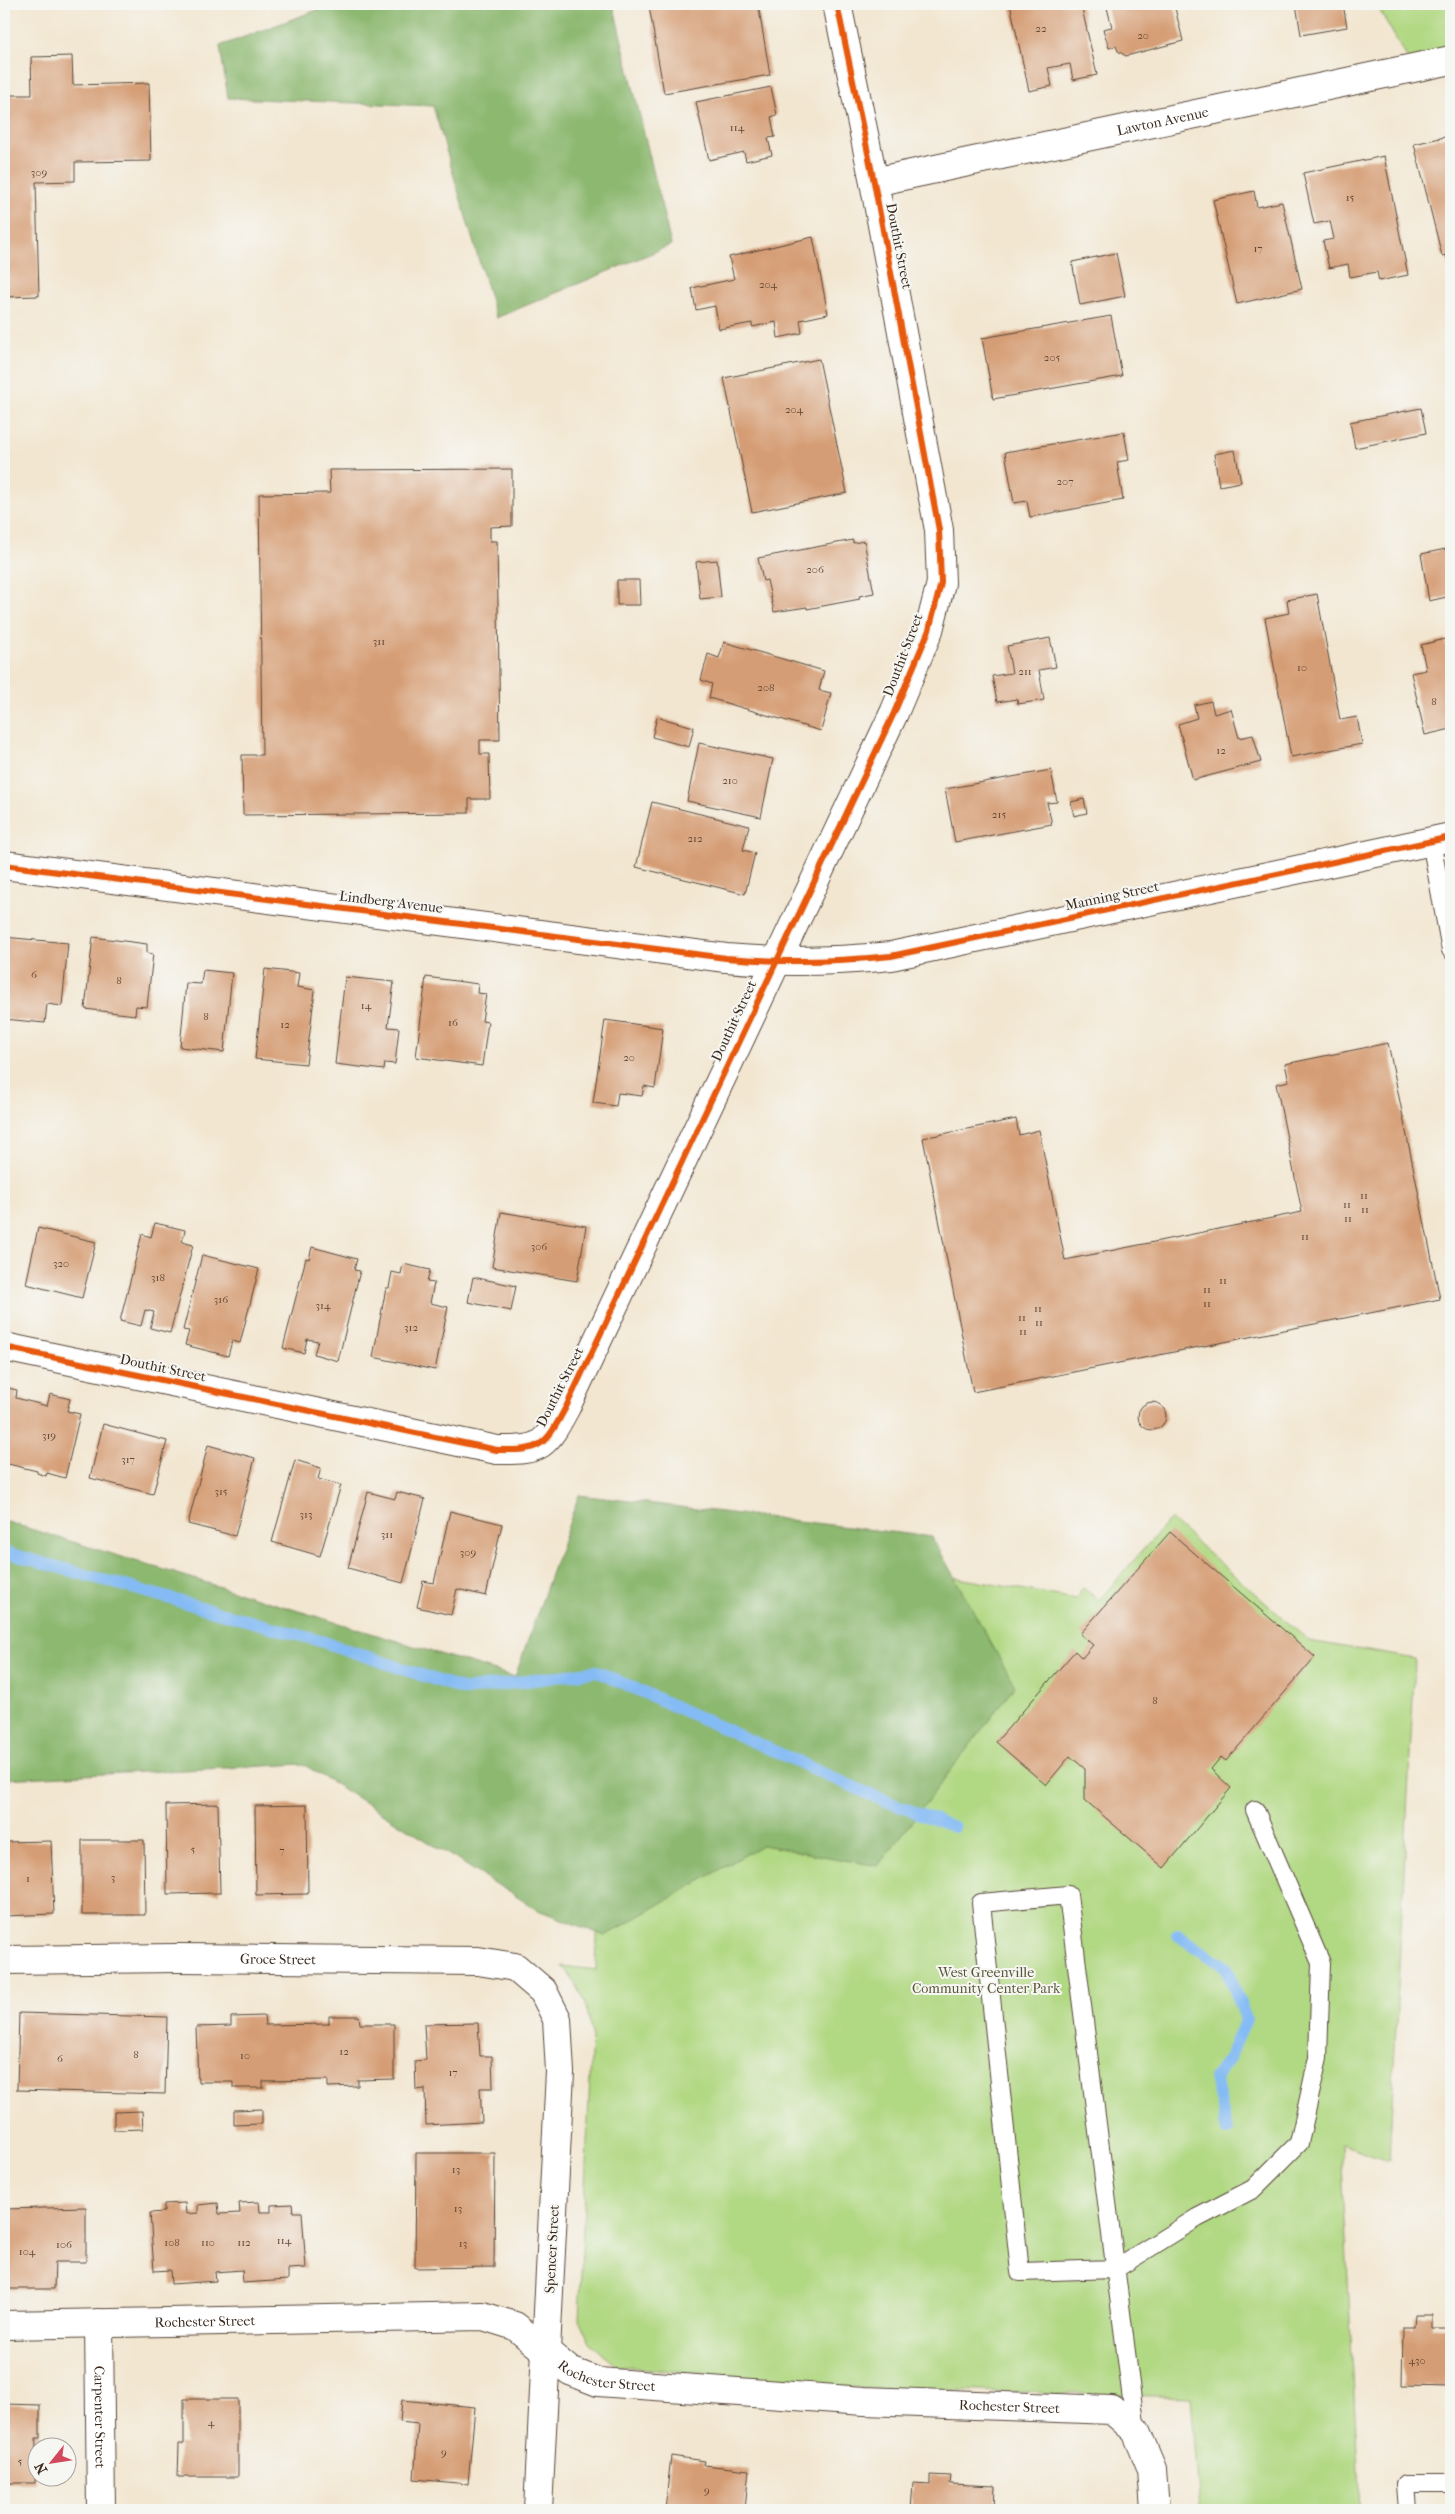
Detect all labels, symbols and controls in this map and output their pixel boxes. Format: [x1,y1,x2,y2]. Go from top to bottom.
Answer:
house number: 22 [1035,22,1047,35]
house number: 20 [1137,29,1149,42]
street label: Lawton Avenue [1115,103,1210,139]
house number: 114 [730,121,745,134]
house number: 309 [31,166,47,179]
house number: 15 [1346,191,1355,204]
street label: Douthit Street [882,201,916,291]
house number: 17 [1253,242,1263,255]
house number: 204 [759,278,778,291]
house number: 205 [1044,351,1060,364]
house number: 204 [785,403,804,416]
house number: 207 [1056,475,1074,488]
house number: 206 [806,563,824,576]
street label: Douthit Street [879,611,927,699]
house number: 311 [373,635,385,648]
house number: 10 [1297,661,1307,674]
house number: 211 [1018,665,1032,678]
house number: 208 [757,681,775,694]
house number: 8 [1431,695,1437,708]
house number: 12 [1216,744,1226,757]
house number: 210 [722,774,738,787]
house number: 215 [992,808,1006,821]
house number: 212 [687,832,703,845]
street label: Manning Street [1064,878,1160,914]
street label: Lindberg Avenue [338,887,444,917]
house number: 6 [31,968,37,981]
house number: 8 [116,974,122,987]
street label: Douthit Street [708,978,760,1064]
house number: 14 [361,999,372,1012]
house number: 8 [203,1010,209,1023]
house number: 16 [448,1016,458,1029]
house number: 12 [280,1018,290,1031]
house number: 20 [623,1051,635,1064]
house number: 11 [1360,1189,1368,1202]
house number: 11 [1343,1198,1351,1211]
house number: 11 [1361,1203,1369,1216]
house number: 11 [1344,1212,1352,1225]
house number: 11 [1301,1230,1309,1243]
house number: 306 [531,1240,547,1253]
house number: 320 [53,1257,69,1270]
house number: 318 [151,1271,165,1284]
house number: 11 [1219,1274,1227,1287]
house number: 11 [1203,1283,1211,1296]
house number: 316 [214,1293,228,1306]
house number: 11 [1203,1297,1211,1310]
house number: 314 [316,1299,331,1312]
house number: 11 [1034,1302,1042,1315]
house number: 11 [1018,1311,1026,1324]
house number: 11 [1035,1316,1043,1329]
house number: 312 [404,1321,418,1334]
house number: 11 [1019,1325,1027,1338]
street label: Douthit Street [533,1344,587,1430]
street label: Douthit Street [118,1351,208,1385]
house number: 319 [42,1429,56,1442]
house number: 317 [121,1453,135,1466]
house number: 315 [214,1485,228,1498]
house number: 313 [300,1508,312,1521]
house number: 311 [381,1528,393,1541]
house number: 309 [460,1546,476,1559]
house number: 8 [1152,1694,1158,1707]
house number: 5 [191,1843,196,1856]
house number: 7 [279,1844,285,1857]
house number: 3 [111,1871,115,1884]
house number: 1 [26,1872,30,1885]
street label: Groce Street [240,1950,316,1968]
park label: West Greenville Community Center Park [912,1964,1061,1997]
house number: 12 [339,2045,349,2058]
house number: 8 [133,2048,139,2061]
house number: 10 [240,2049,250,2062]
house number: 6 [57,2052,63,2065]
house number: 17 [448,2066,458,2079]
house number: 13 [452,2163,460,2176]
house number: 13 [454,2202,462,2215]
street label: Spencer Street [541,2204,563,2294]
house number: 114 [277,2234,292,2247]
house number: 108 [164,2236,180,2249]
house number: 110 [201,2236,215,2249]
house number: 112 [237,2236,251,2249]
house number: 13 [459,2237,467,2250]
house number: 106 [56,2238,72,2251]
house number: 104 [19,2245,36,2258]
street label: Rochester Street [154,2312,256,2331]
house number: 430 [1408,2354,1426,2367]
street label: Rochester Street [554,2356,656,2395]
street label: Carpenter Street [91,2366,109,2468]
street label: Rochester Street [959,2396,1060,2417]
house number: 4 [208,2416,215,2429]
north arrow [28,2436,78,2486]
house number: 9 [441,2446,447,2459]
house number: 5 [18,2455,23,2468]
text: N [31,2459,51,2477]
house number: 9 [704,2484,710,2497]

